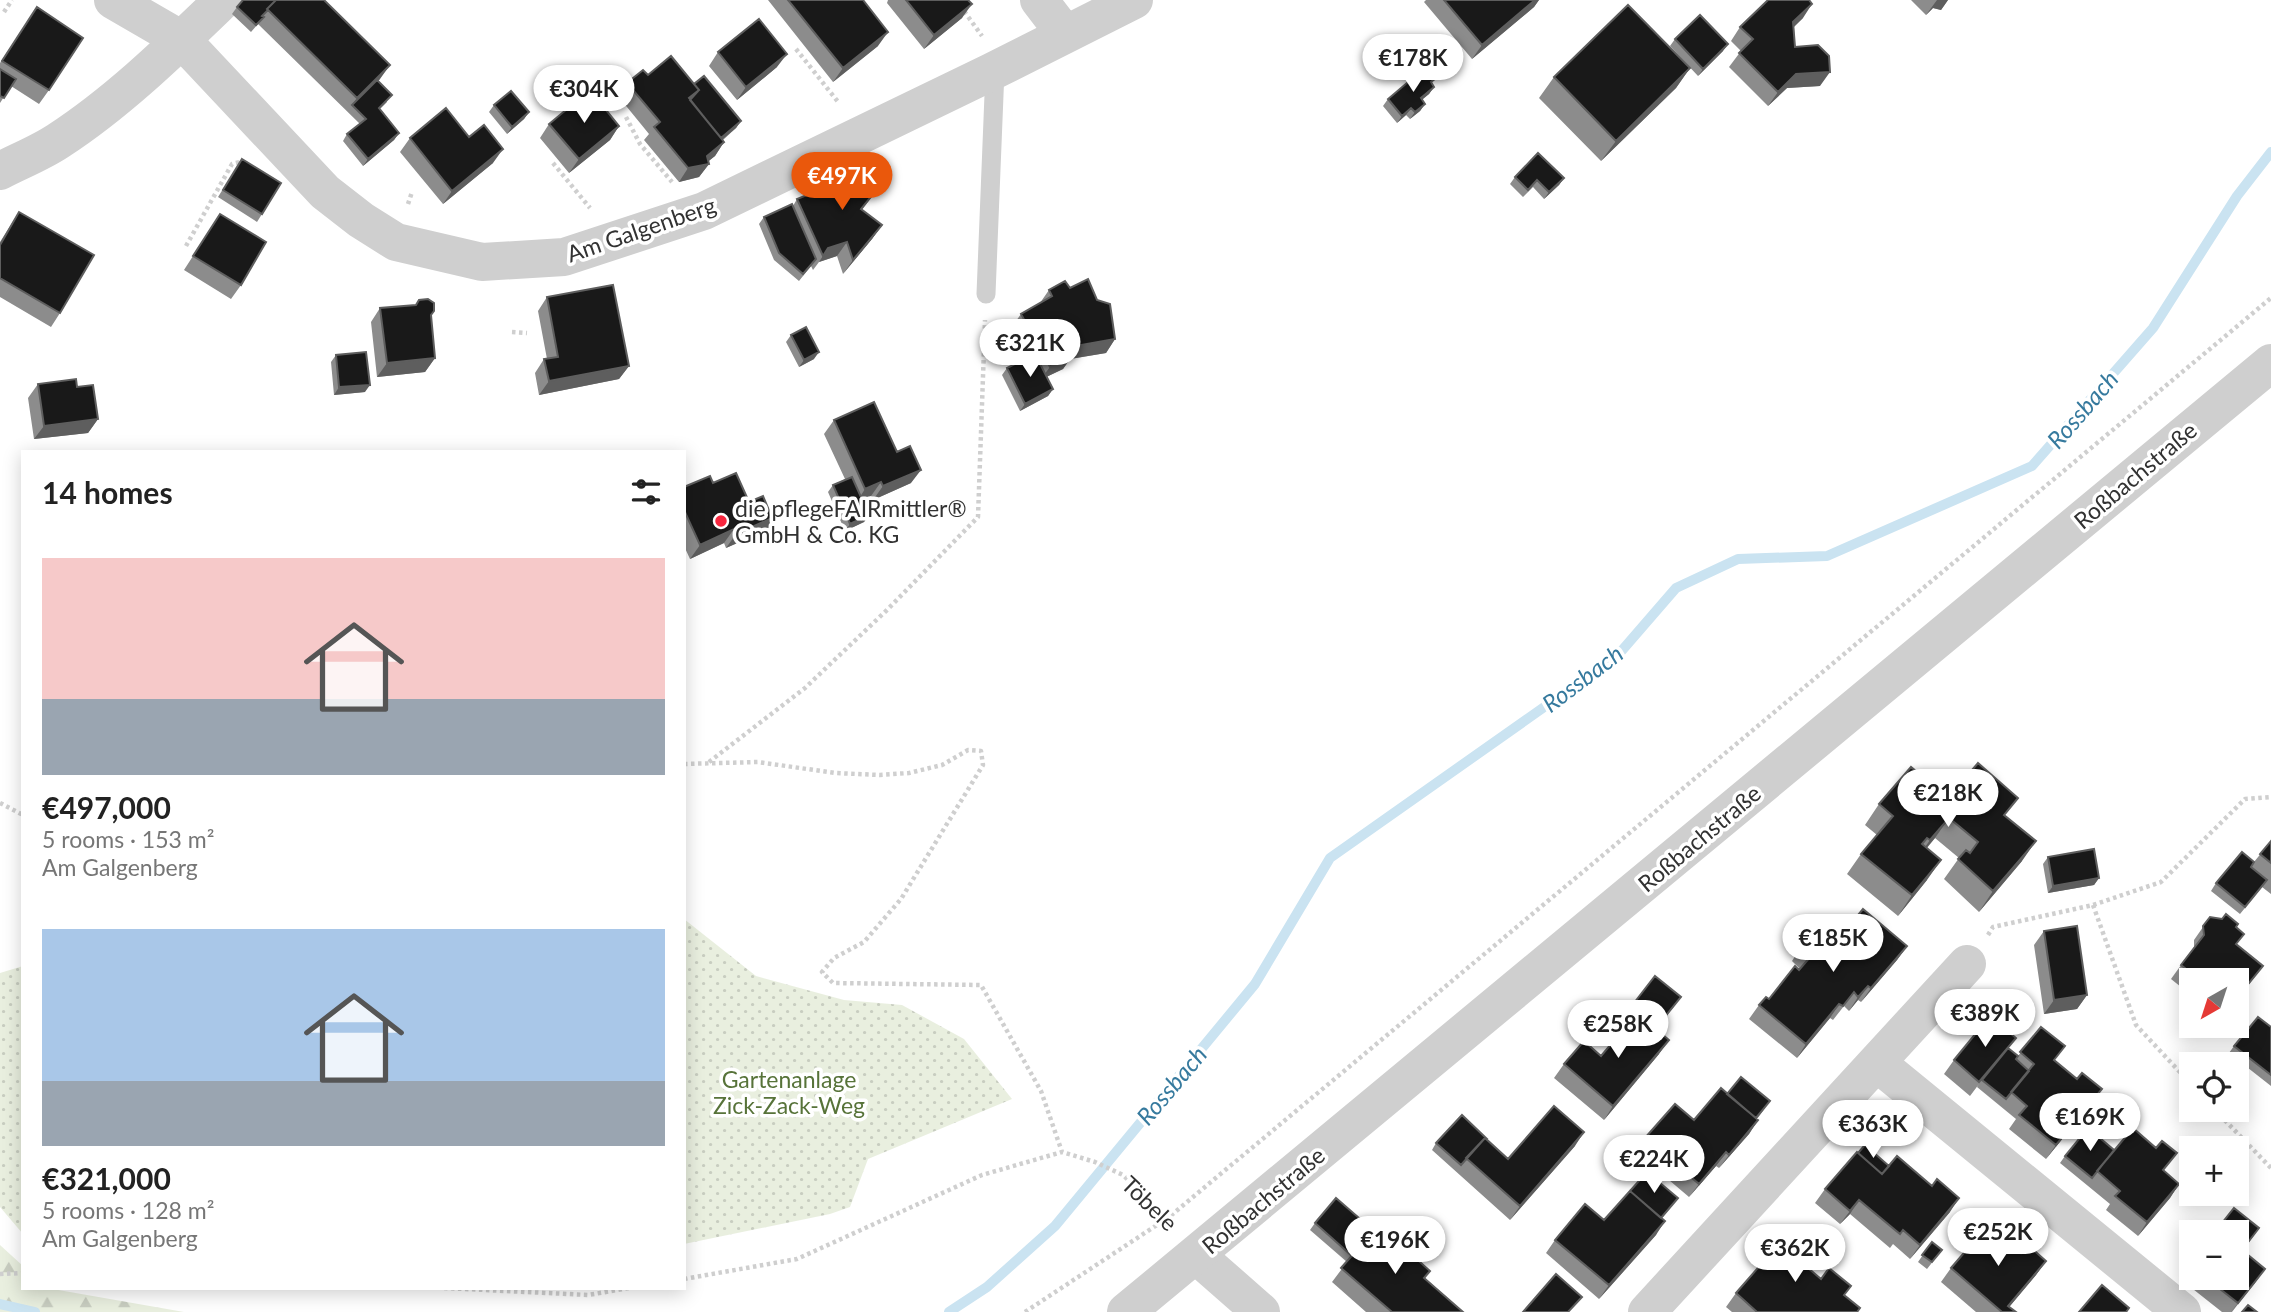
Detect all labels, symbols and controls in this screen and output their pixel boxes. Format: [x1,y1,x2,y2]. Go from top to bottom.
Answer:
pin: €178K [1364,34,1462,94]
text: €178K [1378,43,1448,71]
pin: €304K [535,66,633,125]
text: €304K [549,74,619,102]
pin: €497K [793,152,891,212]
text: €497K [807,161,877,189]
street label: Am Galgenberg [563,190,719,268]
pin: €321K [981,320,1079,379]
text: €321K [995,328,1065,356]
water label: Rossbach [2040,364,2124,454]
street label: Roßbachstraße [2068,416,2202,534]
icon: filters [627,473,665,511]
text: 14 homes [42,474,173,510]
place label: die pflegeFAIRmittler® GmbH & Co. KG [735,494,967,548]
marker: die pflegeFAIRmittler® GmbH & Co. KG [713,513,729,529]
icon: home [291,604,417,730]
water label: Rossbach [1536,638,1628,718]
pin: €218K [1899,770,1997,829]
text: €218K [1913,778,1983,806]
street label: Roßbachstraße [1632,779,1766,897]
text: €497,000 [42,789,171,825]
text: 5 rooms · 153 m² [42,825,214,853]
text: Am Galgenberg [42,853,198,881]
pin: €185K [1784,914,1882,974]
text: €185K [1798,923,1868,951]
north arrow [2179,968,2249,1038]
map controls [2179,968,2249,1290]
icon: home [291,975,417,1101]
pin: €389K [1936,990,2034,1049]
text: €389K [1950,998,2020,1026]
pin: €258K [1569,1000,1667,1060]
text: €258K [1583,1009,1653,1037]
water label: Rossbach [1130,1040,1212,1130]
button: locate [2179,1052,2249,1122]
park label: Gartenanlage Zick-Zack-Weg [713,1065,865,1119]
pin: €169K [2041,1094,2139,1153]
pin: €363K [1824,1100,1922,1160]
text: €169K [2055,1102,2125,1130]
text: €363K [1838,1109,1908,1137]
pin: €224K [1605,1136,1703,1195]
button: + [2179,1136,2249,1206]
street label: Roßbachstraße [1196,1141,1330,1259]
text: €224K [1619,1144,1689,1172]
text: €321,000 [42,1160,171,1196]
street label: Töbele [1116,1170,1184,1236]
text: 5 rooms · 128 m² [42,1196,214,1224]
pin: €252K [1949,1208,2047,1268]
pin: €196K [1346,1216,1444,1276]
text: €252K [1963,1217,2033,1245]
button: − [2179,1220,2249,1290]
text: Am Galgenberg [42,1224,198,1252]
pin: €362K [1746,1224,1844,1284]
text: €196K [1360,1225,1430,1253]
text: €362K [1760,1233,1830,1261]

